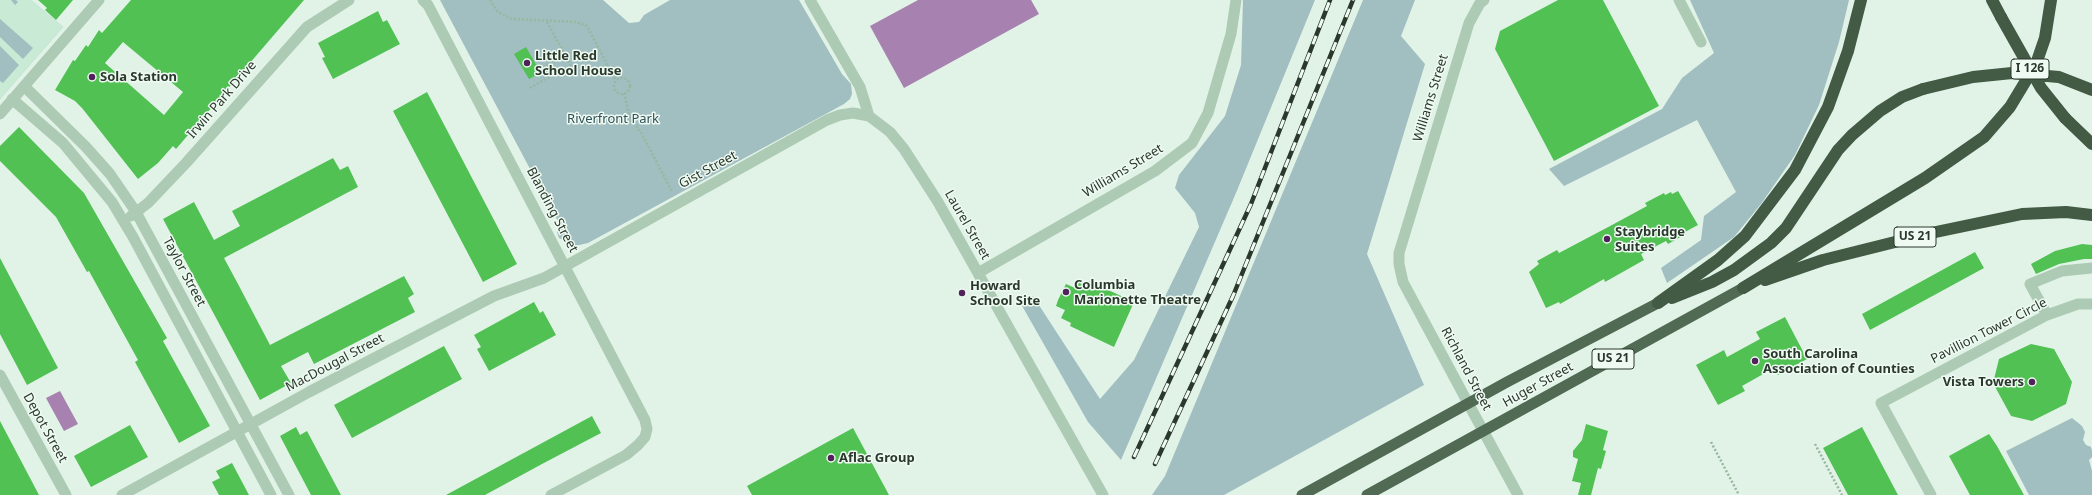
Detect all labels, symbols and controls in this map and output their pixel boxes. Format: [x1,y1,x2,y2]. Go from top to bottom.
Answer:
place label: Little Red School House [535,48,622,79]
street label: Williams Street [1410,52,1452,144]
street label: Irwin Park Drive [184,58,260,142]
marker: Little Red School House [522,58,532,68]
road number: I 126 [2011,59,2049,79]
place label: Sola Station [100,69,177,85]
marker: Sola Station [87,72,97,82]
park label: Riverfront Park [567,111,659,127]
street label: Williams Street [1080,141,1166,201]
street label: Gist Street [676,148,740,192]
street label: Blanding Street [523,165,581,255]
street label: Laurel Street [941,187,993,263]
place label: Staybridge Suites [1615,224,1685,255]
road number: US 21 [1894,227,1936,247]
marker: Staybridge Suites [1602,234,1612,244]
street label: Taylor Street [159,235,209,309]
place label: Columbia Marionette Theatre [1074,277,1201,308]
place label: Howard School Site [970,278,1040,309]
marker: Columbia Marionette Theatre [1061,287,1071,297]
marker: Howard School Site [957,288,967,298]
street label: Pavillion Tower Circle [1928,295,2050,367]
street label: Richland Street [1438,325,1494,413]
street label: MacDougal Street [283,331,387,395]
place label: South Carolina Association of Counties [1763,346,1915,377]
road number: US 21 [1592,349,1634,369]
marker: South Carolina Association of Counties [1750,356,1760,366]
street label: Huger Street [1500,359,1576,411]
place label: Vista Towers [1943,374,2024,390]
marker: Vista Towers [2027,377,2037,387]
street label: Depot Street [20,391,70,465]
place label: Aflac Group [839,450,915,466]
marker: Aflac Group [826,453,836,463]

